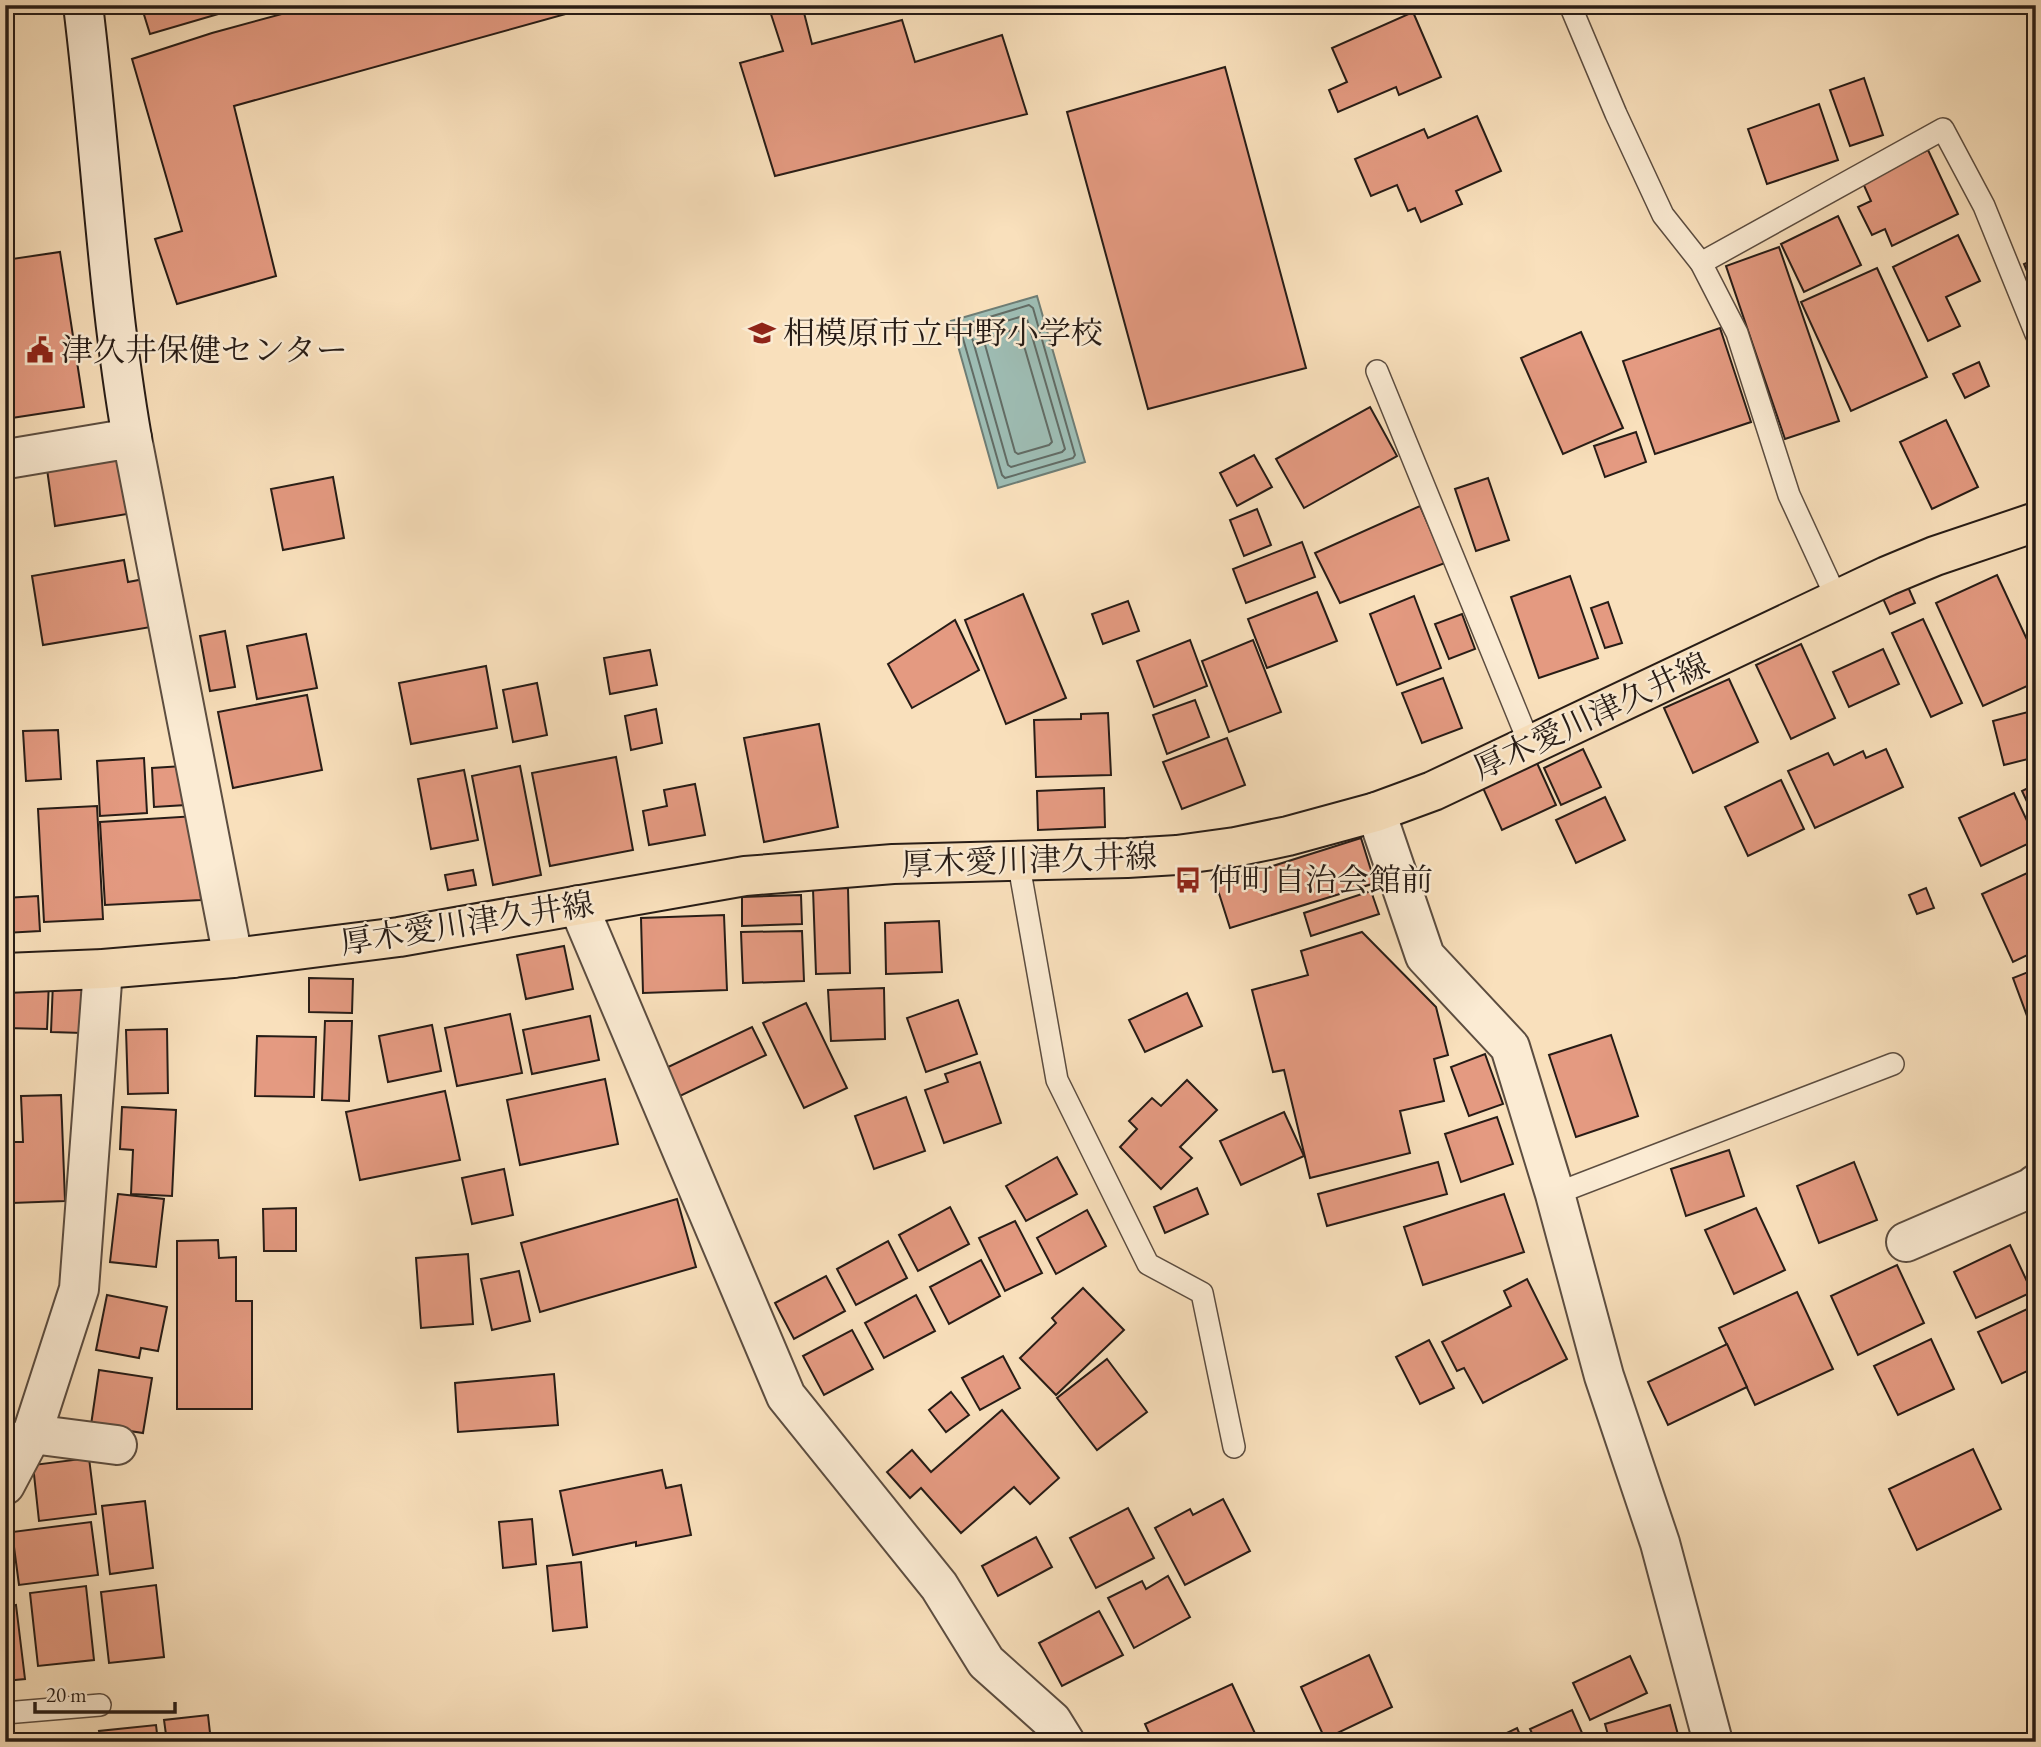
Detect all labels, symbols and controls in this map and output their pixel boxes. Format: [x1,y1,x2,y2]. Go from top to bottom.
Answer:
place label: 相模原市立中野小学校 [783,312,1103,354]
school or university icon: 相模原市立中野小学校 [747,318,777,348]
place label: 津久井保健センター [61,329,348,371]
public building icon: 津久井保健センター [25,335,55,365]
street label: 厚木愛川津久井線 [1466,643,1716,789]
street label: 厚木愛川津久井線 [900,835,1158,885]
place label: 仲町自治会館前 [1209,859,1433,901]
bus stop icon: 仲町自治会館前 [1173,865,1203,895]
street label: 厚木愛川津久井線 [337,882,597,964]
scale bar [35,1670,175,1714]
text: 20 m [46,1681,87,1708]

